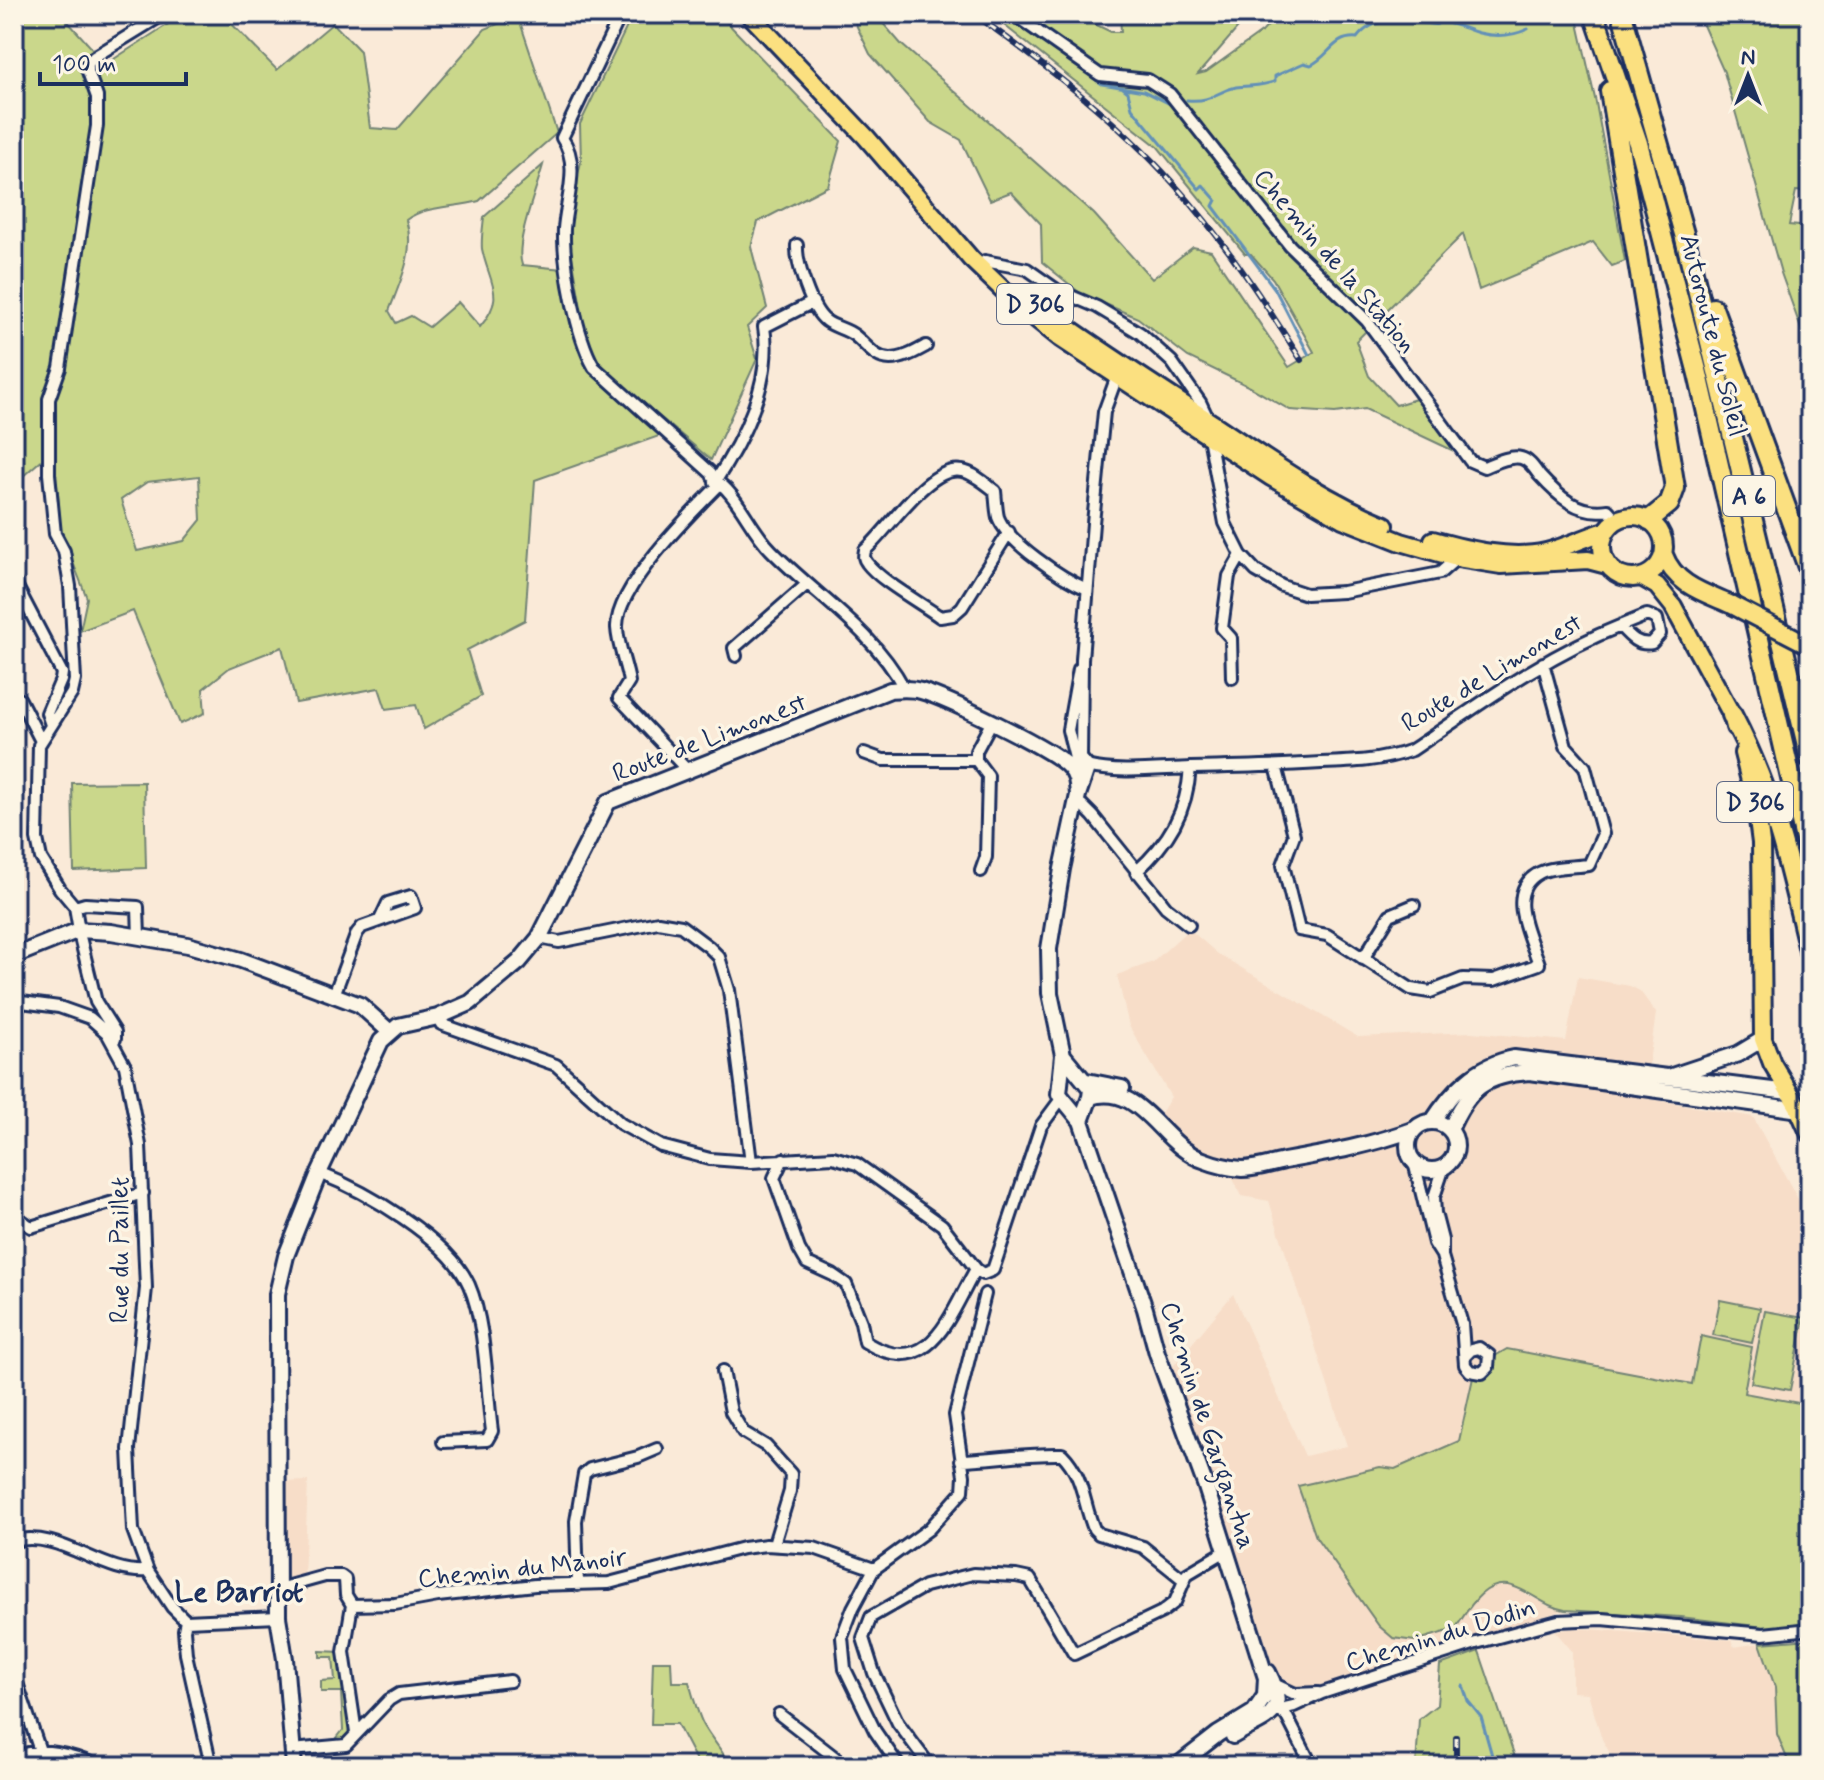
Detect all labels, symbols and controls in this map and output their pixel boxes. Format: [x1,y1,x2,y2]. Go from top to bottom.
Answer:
scale bar [40,36,186,86]
north arrow [1708,36,1788,116]
text: N [1741,44,1755,72]
text: 100 m [52,50,116,81]
street label: Chemin de la Station [1245,162,1424,361]
street label: Autoroute du Soleil [1670,231,1754,440]
road number: D 306 [997,284,1073,324]
road number: A 6 [1723,476,1775,516]
street label: Route de Limonest [1395,606,1589,741]
street label: Route de Limonest [608,686,812,791]
road number: D 306 [1717,782,1793,822]
street label: Rue du Paillet [104,1177,138,1323]
street label: Chemin de Gargantua [1148,1298,1263,1555]
street label: Chemin du Manoir [416,1541,629,1597]
district label: Le Barriot [175,1573,303,1612]
street label: Chemin du Dodin [1342,1591,1540,1681]

